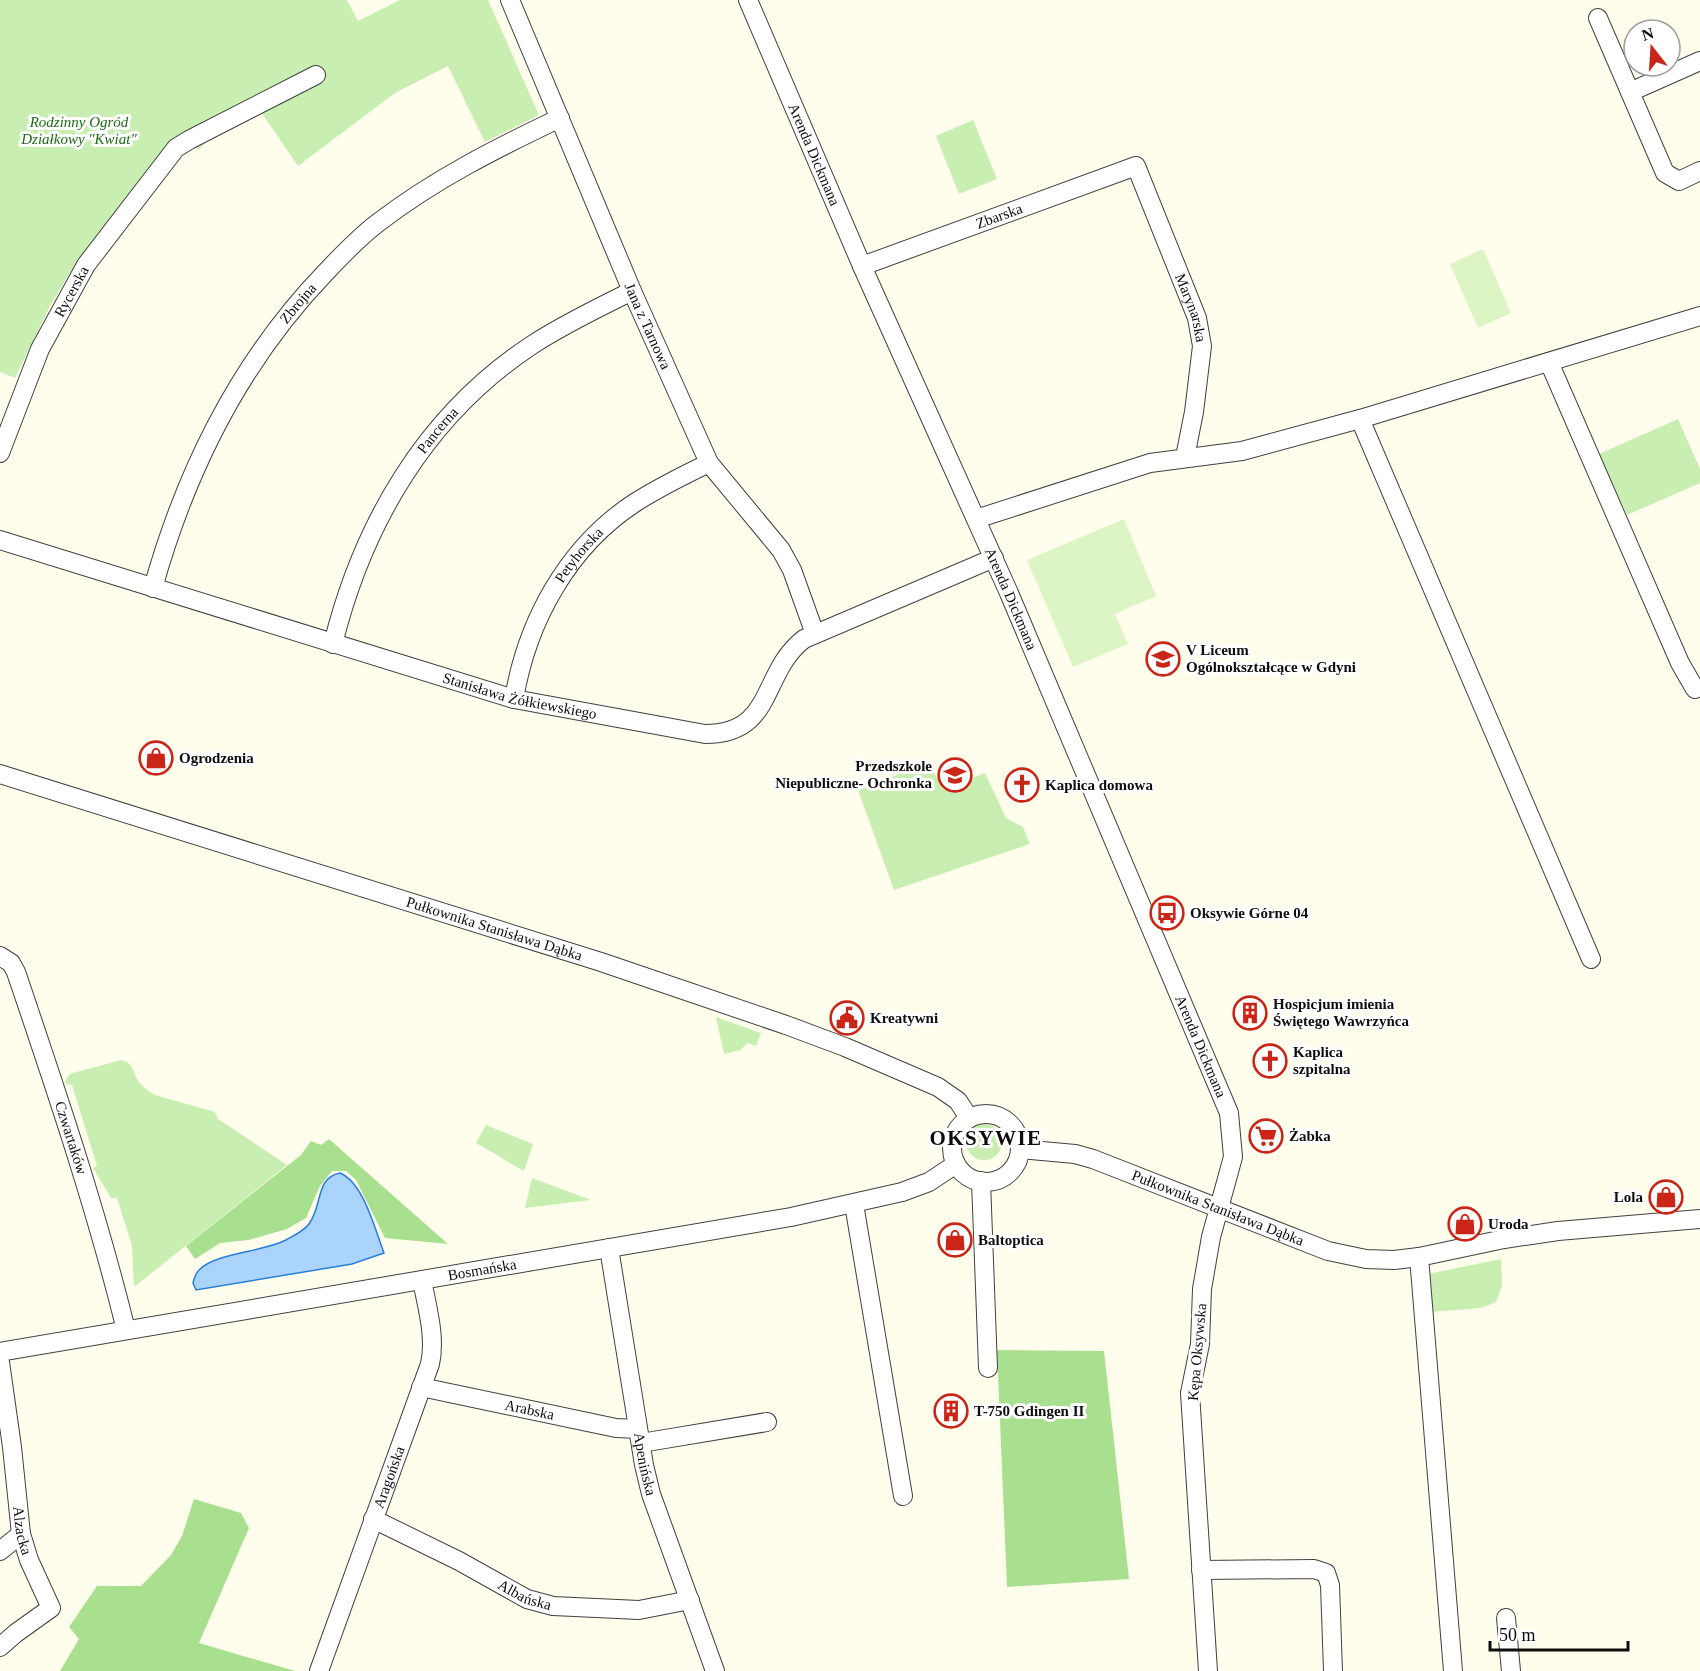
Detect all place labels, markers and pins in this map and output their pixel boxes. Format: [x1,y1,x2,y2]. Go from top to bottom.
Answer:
school or university icon: V Liceum Ogólnokształcące w Gdyni [1145,641,1181,677]
place label: V Liceum Ogólnokształcące w Gdyni [1186,642,1356,675]
shop icon: Ogrodzenia [138,740,174,776]
place label: Ogrodzenia [179,750,254,766]
school or university icon: Przedszkole Niepubliczne- Ochronka [937,757,973,793]
place label: Przedszkole Niepubliczne- Ochronka [775,758,932,791]
church icon: Kaplica domowa [1004,767,1040,803]
place label: Kaplica domowa [1045,777,1153,793]
bus stop icon: Oksywie Górne 04 [1149,895,1185,931]
place label: Oksywie Górne 04 [1190,905,1309,921]
building icon: Hospicjum imienia Świętego Wawrzyńca [1232,995,1268,1031]
place label: Hospicjum imienia Świętego Wawrzyńca [1273,996,1409,1029]
public building icon: Kreatywni [829,1000,865,1036]
place label: Kreatywni [870,1010,938,1026]
church icon: Kaplica szpitalna [1252,1043,1288,1079]
place label: Kaplica szpitalna [1293,1044,1351,1077]
supermarket icon: Żabka [1248,1118,1284,1154]
place label: Żabka [1289,1128,1331,1144]
shop icon: Lola [1648,1179,1684,1215]
place label: Lola [1614,1189,1643,1205]
shop icon: Uroda [1447,1206,1483,1242]
place label: Uroda [1488,1216,1529,1232]
shop icon: Baltoptica [937,1222,973,1258]
place label: Baltoptica [978,1232,1044,1248]
building icon: T-750 Gdingen II [933,1393,969,1429]
place label: T-750 Gdingen II [974,1403,1084,1419]

